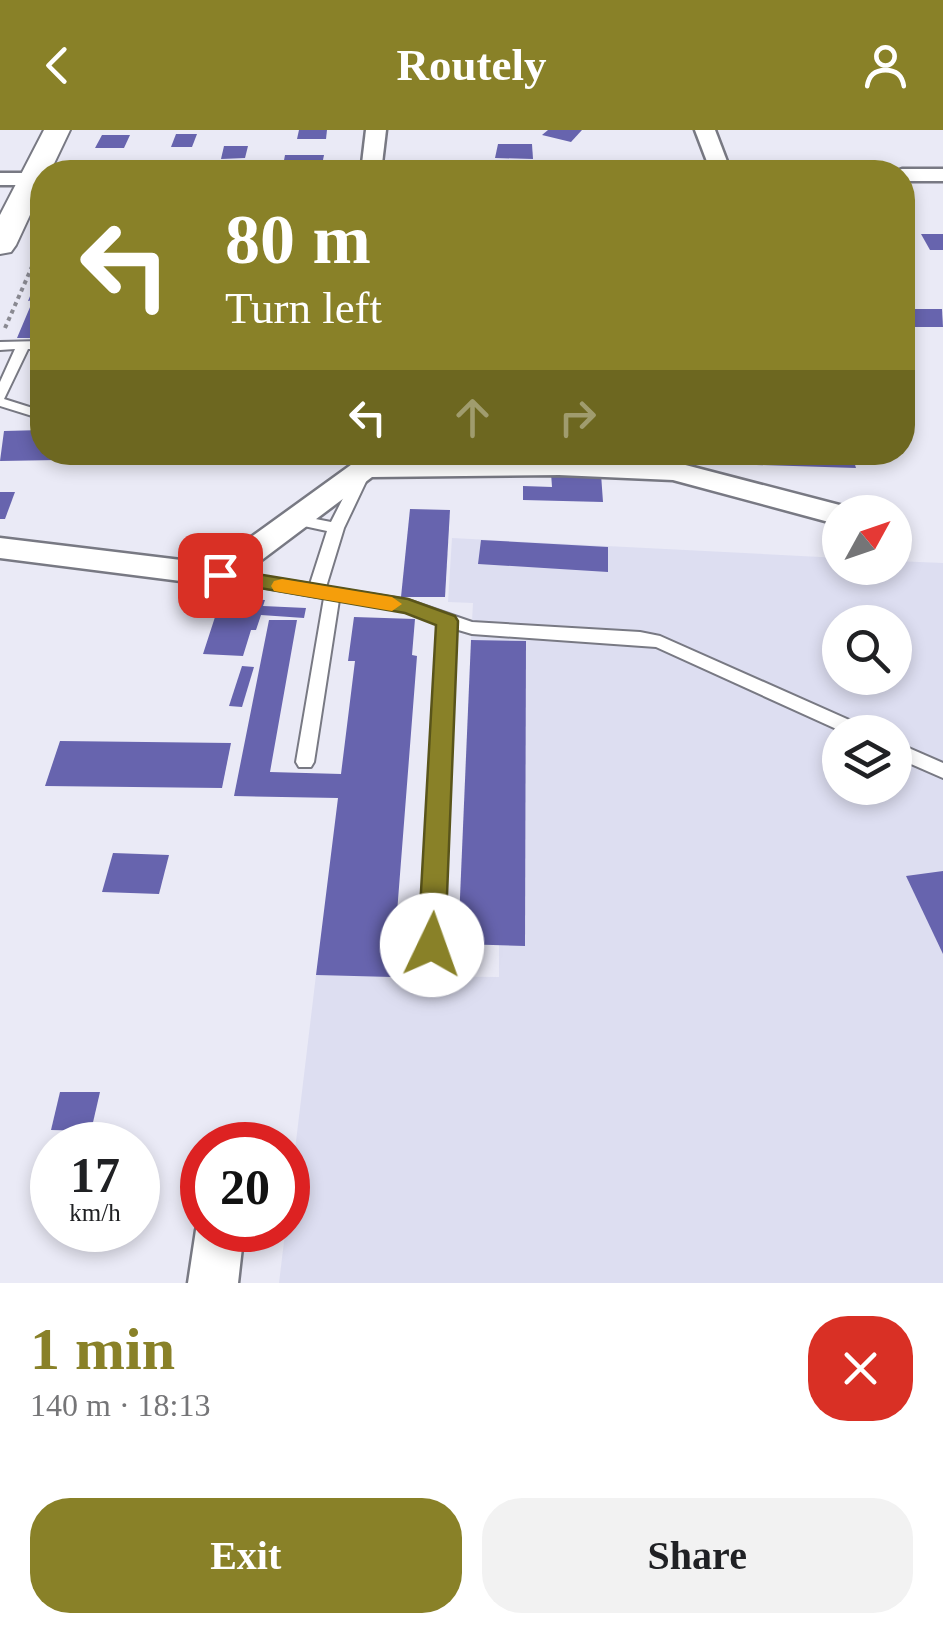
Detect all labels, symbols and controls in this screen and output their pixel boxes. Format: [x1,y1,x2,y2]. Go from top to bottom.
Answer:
icon: back [30,38,85,93]
icon: person [858,38,913,93]
text: Routely [397,40,547,90]
icon: left [60,200,190,330]
text: 80 m [225,201,371,278]
text: Turn left [225,283,382,333]
icon: left [340,390,395,445]
icon: ahead [445,390,500,445]
icon: right [550,390,605,445]
north arrow [822,495,912,585]
map controls [822,495,912,805]
pin [178,533,263,618]
icon: arrive [193,548,248,603]
button: search [822,605,912,695]
button: layers [822,715,912,805]
position arrow [380,893,484,997]
speed limit sign: 20 [180,1122,310,1252]
text: 17 [70,1147,120,1203]
text: km/h [69,1199,121,1226]
text: 1 min [30,1316,175,1382]
button: close [808,1316,913,1421]
text: 140 m · 18:13 [30,1387,210,1423]
button: Exit [30,1498,462,1613]
button: Share [482,1498,913,1613]

